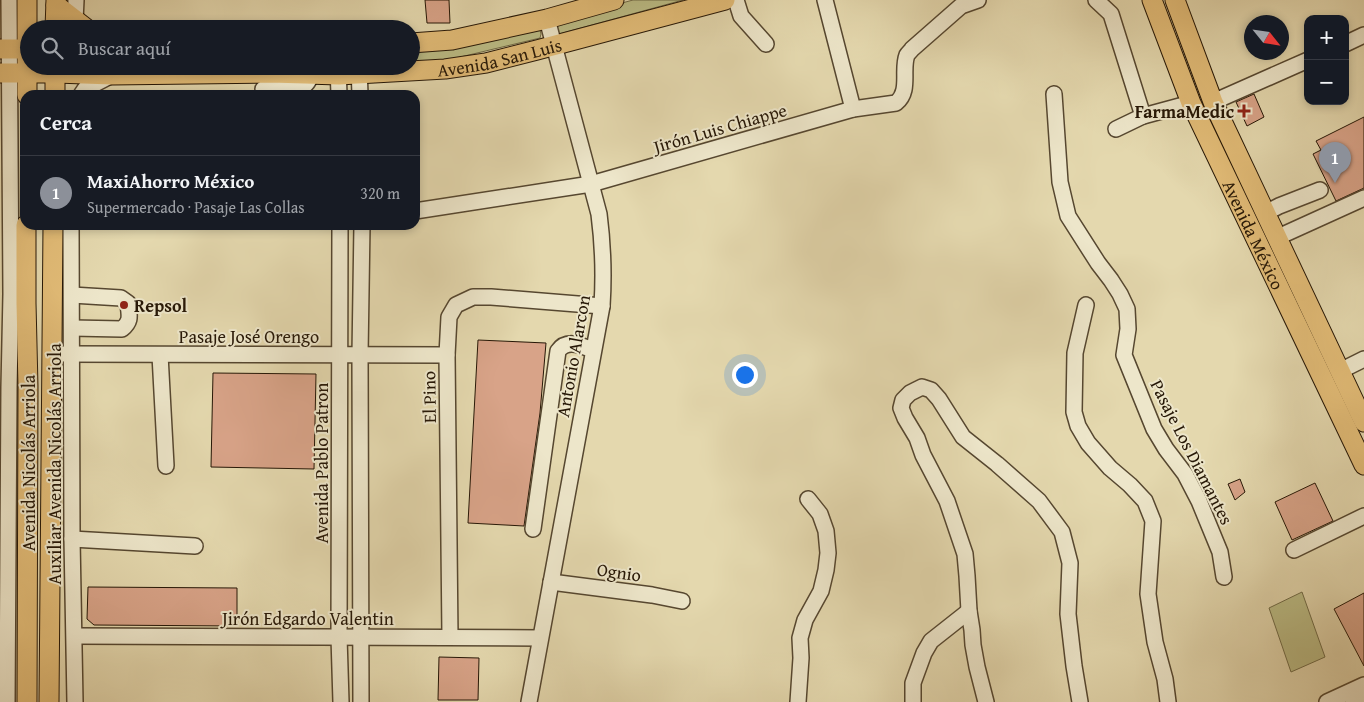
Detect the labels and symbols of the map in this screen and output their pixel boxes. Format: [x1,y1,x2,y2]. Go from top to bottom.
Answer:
north arrow [1244,15,1289,60]
street label: Avenida San Luis [437,31,565,83]
street label: Jirón Luis Chiappe [648,96,790,160]
place label: FarmaMedic [1135,98,1234,125]
marker: FarmaMedic [1238,105,1250,117]
pin: 1 [1319,142,1351,183]
street label: Avenida México [1216,175,1292,294]
place label: Repsol [134,292,188,319]
street label: Antonio Alarcon [549,293,597,419]
marker: Repsol [118,299,130,311]
street label: Pasaje José Orengo [179,323,319,350]
street label: Auxiliar Avenida Nicolás Arriola [41,343,68,585]
your location [732,362,758,388]
street label: El Pino [415,371,443,423]
street label: Avenida Nicolás Arriola [15,374,42,551]
street label: Pasaje Los Diamantes [1144,375,1240,529]
street label: Avenida Pablo Patron [308,383,335,543]
street label: Ognio [595,556,643,588]
street label: Jirón Edgardo Valentin [220,605,394,632]

